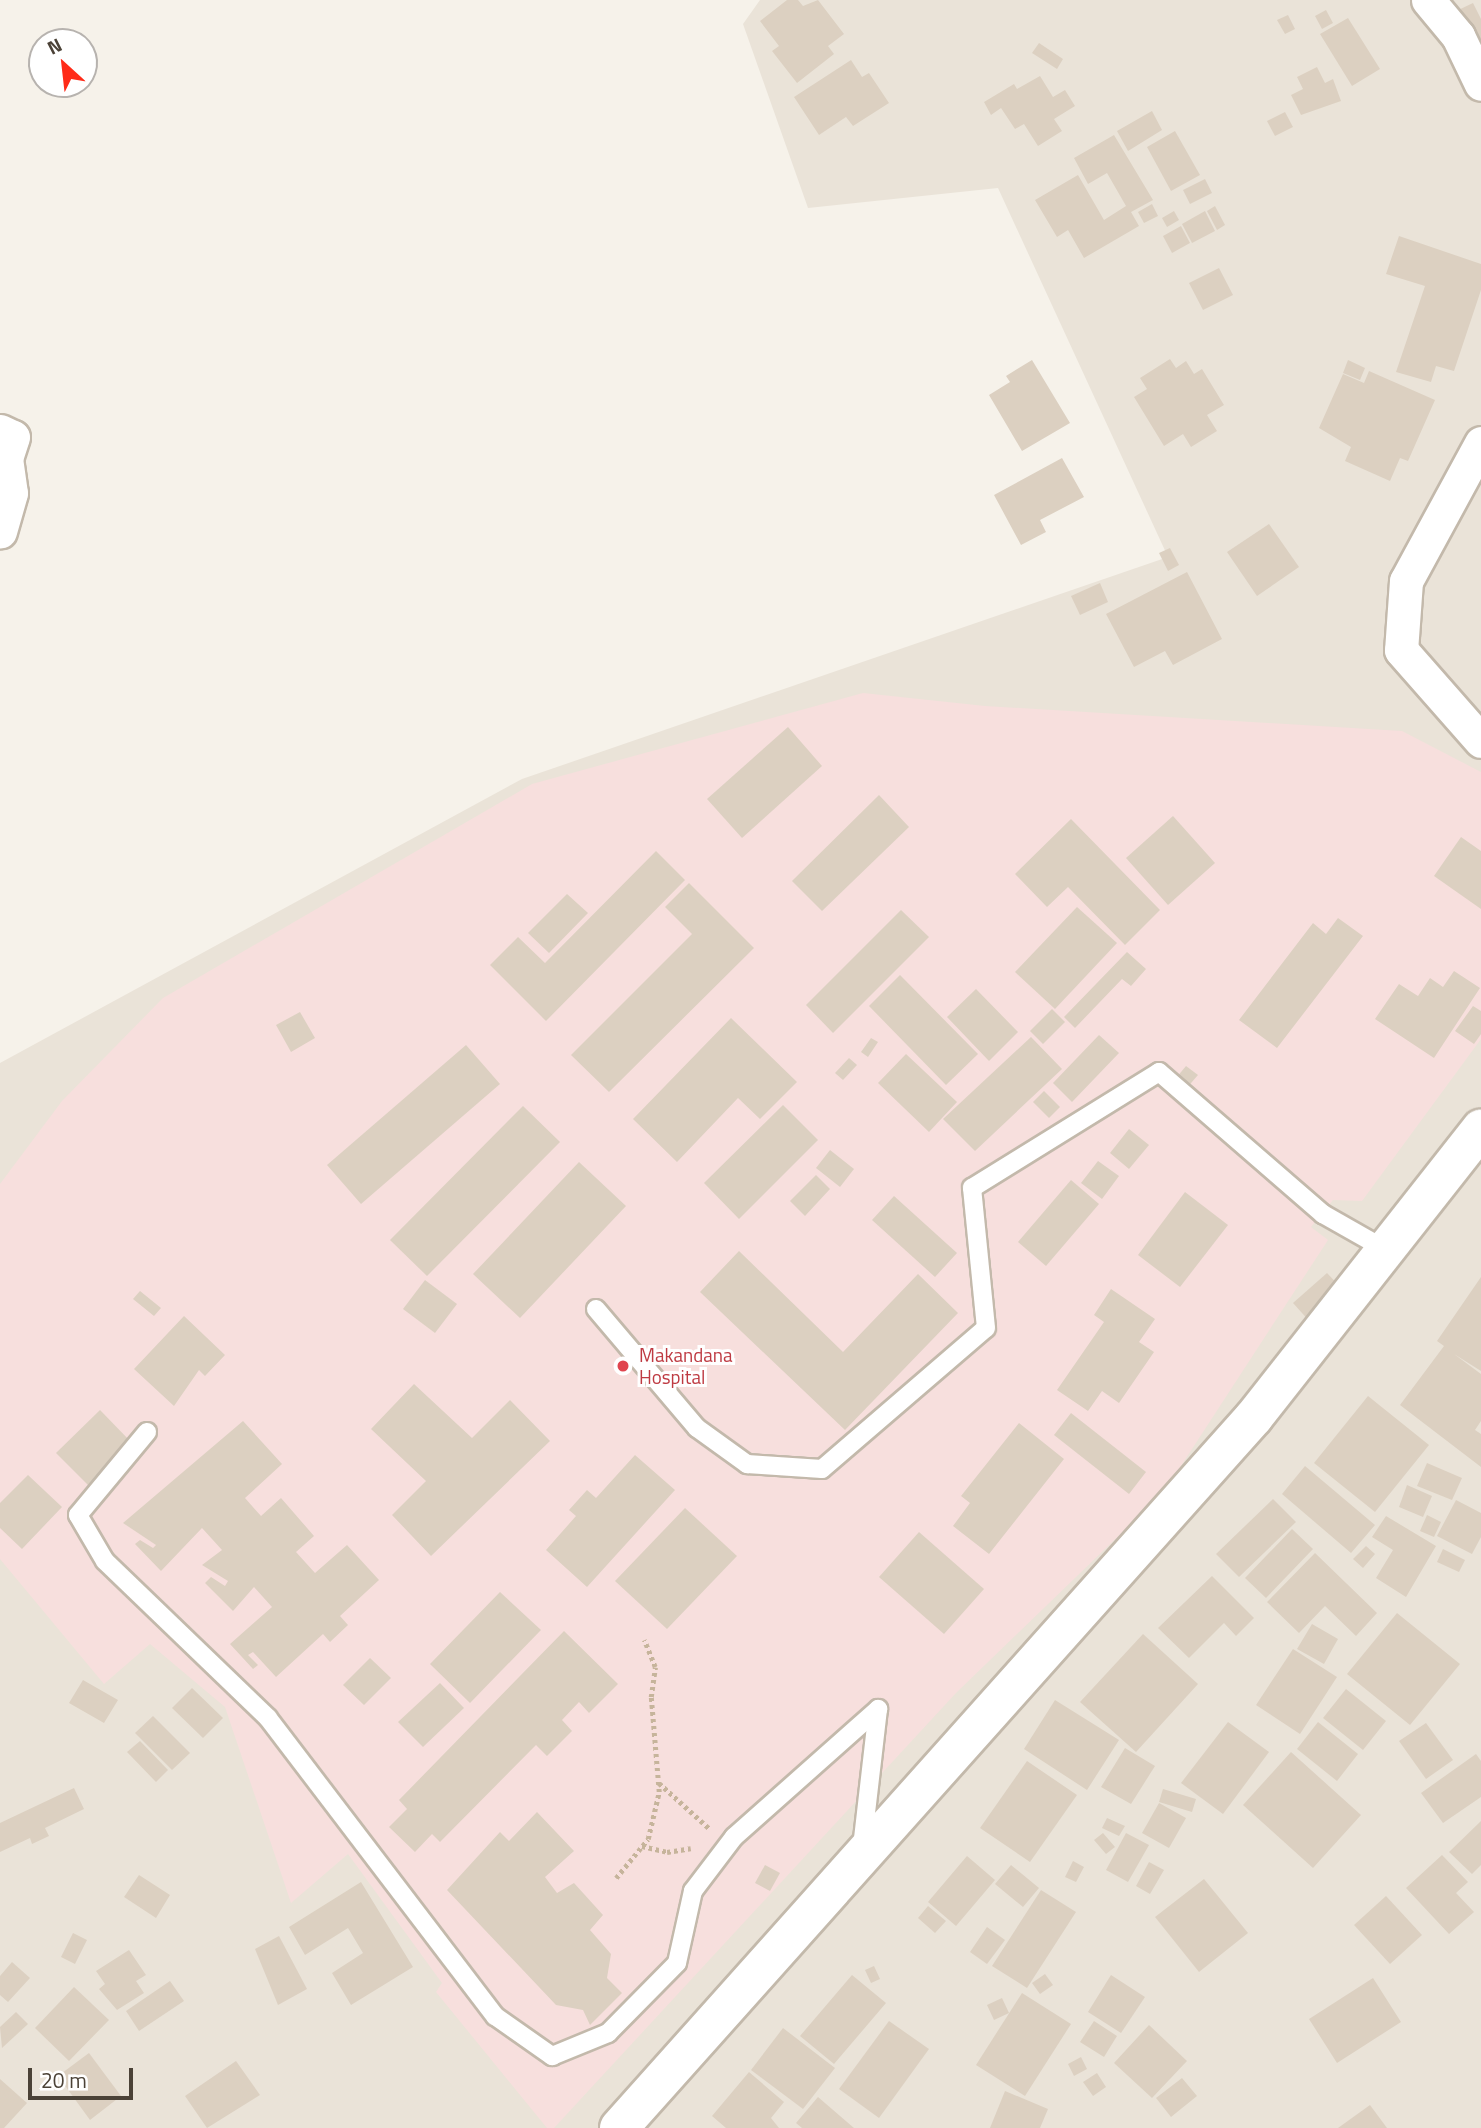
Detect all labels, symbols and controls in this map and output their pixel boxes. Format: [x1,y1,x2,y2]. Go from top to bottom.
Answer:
north arrow [28,28,98,98]
text: N [42,30,67,62]
place label: Makandana Hospital [639,1344,733,1388]
marker: Makandana Hospital [613,1356,633,1376]
scale bar [32,2054,136,2098]
text: 20 m [41,2064,87,2096]

